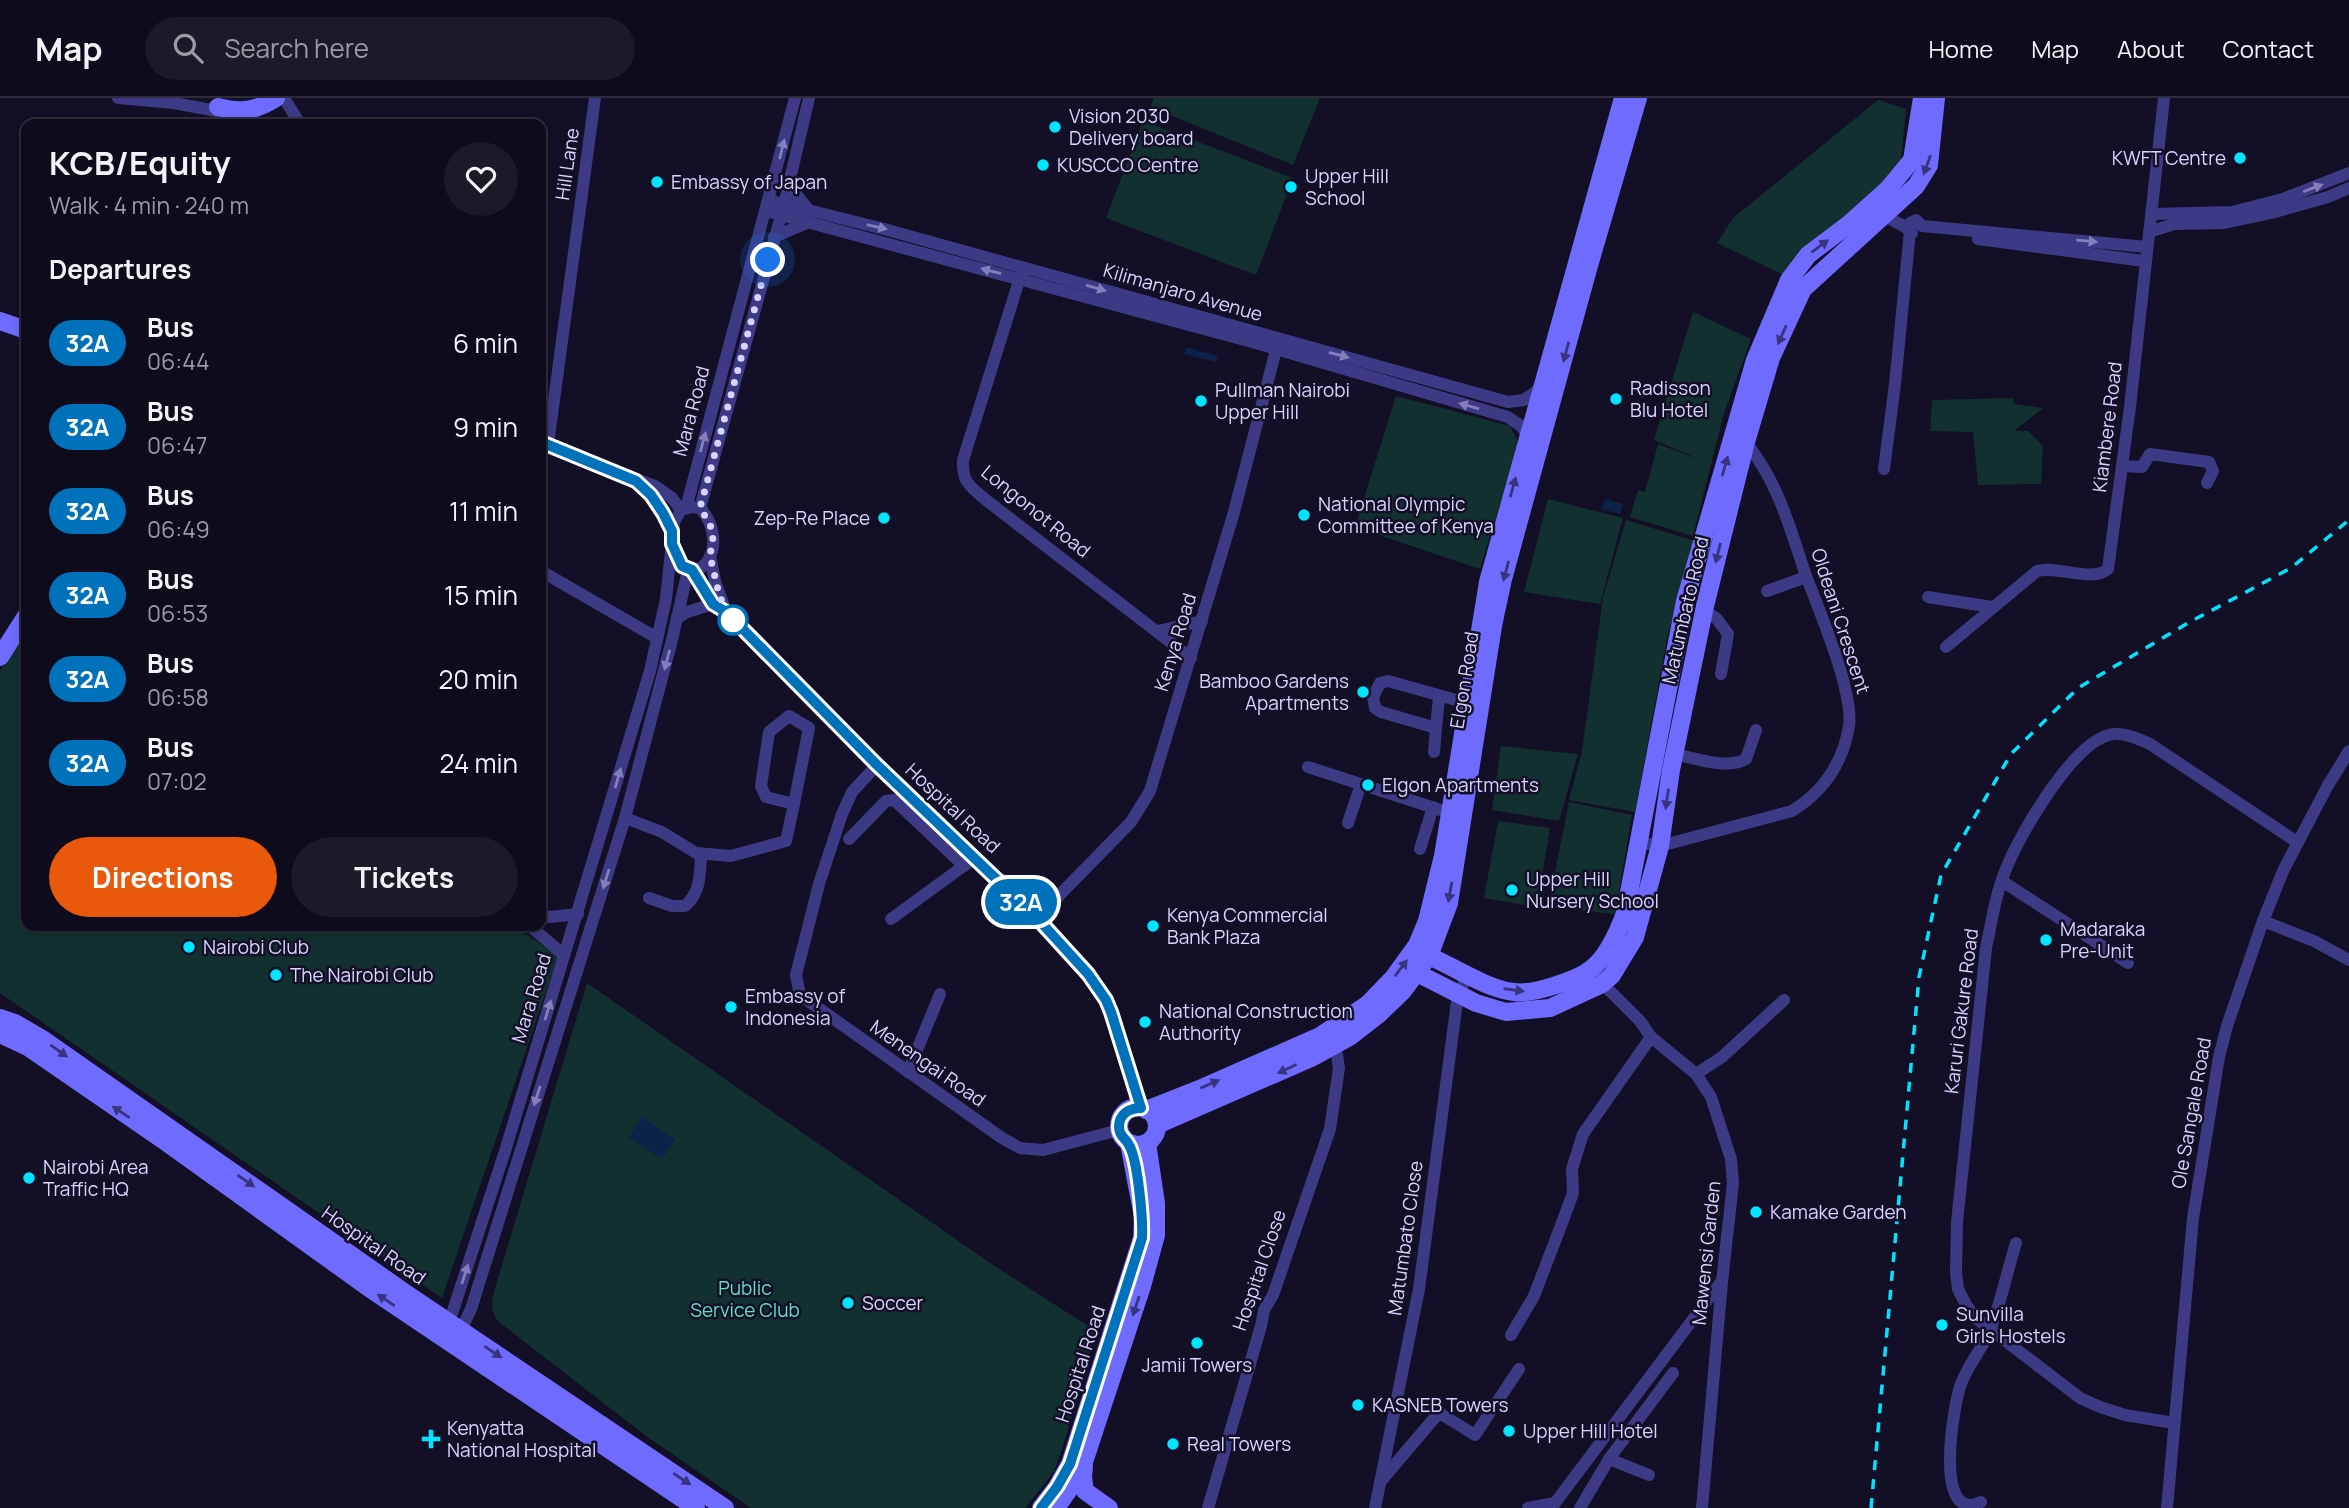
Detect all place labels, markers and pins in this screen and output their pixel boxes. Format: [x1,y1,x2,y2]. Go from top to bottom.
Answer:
place label: Vision 2030 Delivery board [1069,103,1194,151]
marker: Vision 2030 Delivery board [1047,119,1063,135]
place label: KWFT Centre [2112,145,2226,171]
marker: KWFT Centre [2232,150,2248,166]
place label: KUSCCO Centre [1057,152,1199,178]
marker: KUSCCO Centre [1035,157,1051,173]
place label: Upper Hill School [1305,163,1389,211]
place label: Embassy of Japan [671,169,827,195]
marker: Embassy of Japan [649,174,665,190]
marker: Upper Hill School [1283,179,1299,195]
place label: Radisson Blu Hotel [1630,375,1711,423]
place label: Pullman Nairobi Upper Hill [1215,377,1350,425]
marker: Radisson Blu Hotel [1608,391,1624,407]
marker: Pullman Nairobi Upper Hill [1193,393,1209,409]
place label: National Olympic Committee of Kenya [1318,491,1494,539]
place label: Zep-Re Place [754,505,870,531]
marker: National Olympic Committee of Kenya [1296,507,1312,523]
marker: Zep-Re Place [876,510,892,526]
unlabelled marker [718,605,748,635]
place label: Bamboo Gardens Apartments [1199,668,1349,716]
marker: Bamboo Gardens Apartments [1355,684,1371,700]
place label: Elgon Apartments [1382,772,1539,798]
marker: Elgon Apartments [1360,777,1376,793]
place label: Upper Hill Nursery School [1526,866,1659,914]
marker: Upper Hill Nursery School [1504,882,1520,898]
place label: Kenya Commercial Bank Plaza [1167,902,1328,950]
place label: Madaraka Pre-Unit [2060,916,2145,964]
marker: Kenya Commercial Bank Plaza [1145,918,1161,934]
marker: Madaraka Pre-Unit [2038,932,2054,948]
place label: Nairobi Club [203,934,309,960]
marker: Nairobi Club [181,939,197,955]
place label: The Nairobi Club [290,962,433,988]
marker: The Nairobi Club [268,967,284,983]
place label: Embassy of Indonesia [745,983,845,1031]
place label: National Construction Authority [1159,998,1353,1046]
marker: Embassy of Indonesia [723,999,739,1015]
marker: National Construction Authority [1137,1014,1153,1030]
place label: Nairobi Area Traffic HQ [43,1154,149,1202]
marker: Nairobi Area Traffic HQ [21,1170,37,1186]
place label: Kamake Garden [1770,1199,1907,1225]
marker: Kamake Garden [1748,1204,1764,1220]
place label: Soccer [862,1290,924,1316]
marker: Soccer [840,1295,856,1311]
place label: Sunvilla Girls Hostels [1956,1301,2066,1349]
marker: Sunvilla Girls Hostels [1934,1317,1950,1333]
marker: Jamii Towers [1189,1335,1205,1351]
place label: Jamii Towers [1142,1352,1252,1378]
place label: KASNEB Towers [1372,1392,1508,1418]
marker: KASNEB Towers [1350,1397,1366,1413]
place label: Kenyatta National Hospital [447,1415,596,1463]
place label: Upper Hill Hotel [1523,1418,1658,1444]
marker: Upper Hill Hotel [1501,1423,1517,1439]
marker: Kenyatta National Hospital [421,1429,441,1449]
place label: Real Towers [1187,1431,1291,1457]
marker: Real Towers [1165,1436,1181,1452]

